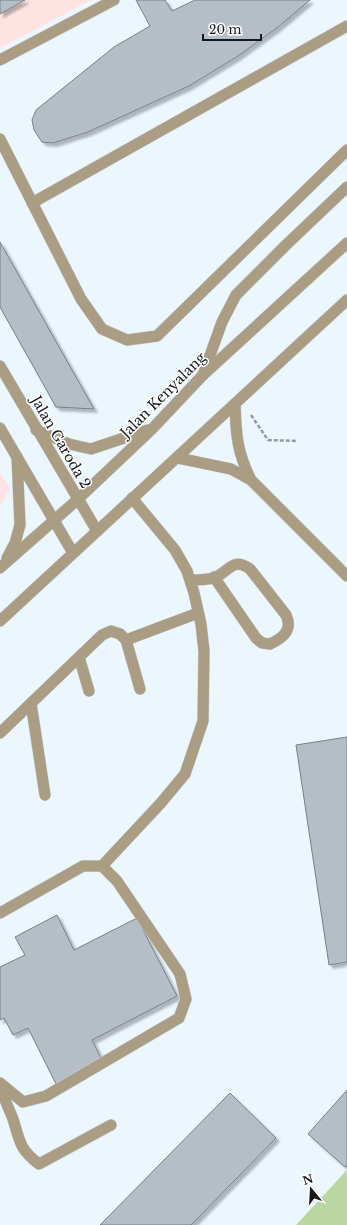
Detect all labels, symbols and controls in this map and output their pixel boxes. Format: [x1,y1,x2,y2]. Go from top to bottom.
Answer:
scale bar [203,16,261,42]
text: 20 m [209,22,241,37]
street label: Jalan Kenyalang [115,348,210,443]
street label: Jalan Garoda 2 [26,391,95,492]
north arrow [291,1169,331,1209]
text: N [301,1171,316,1188]

